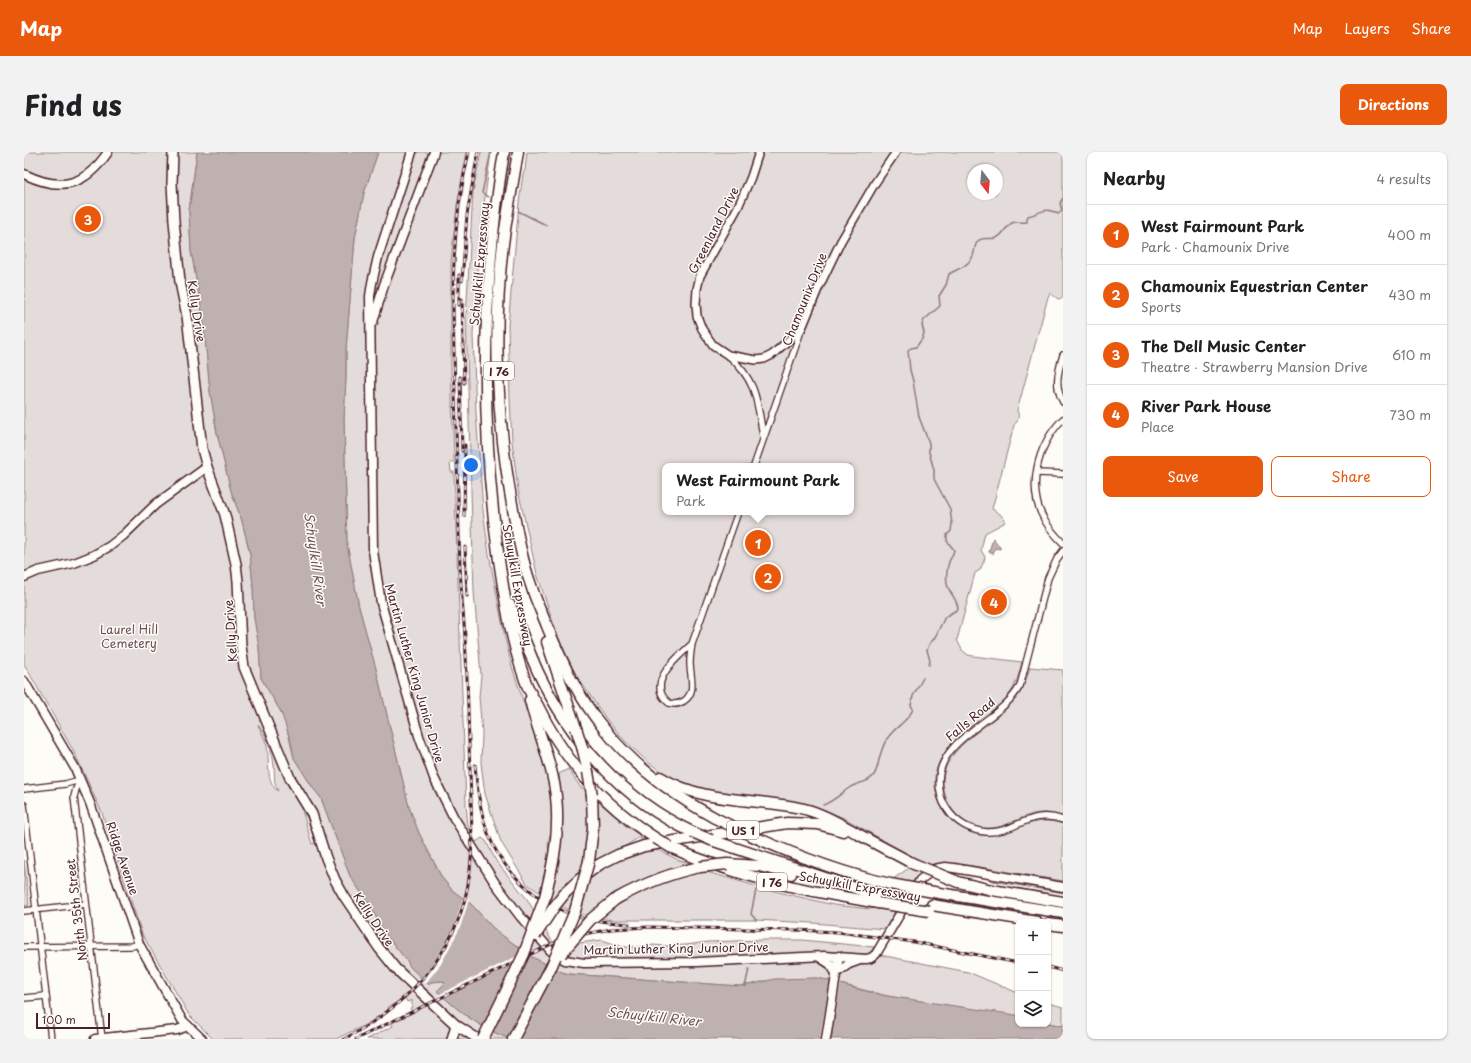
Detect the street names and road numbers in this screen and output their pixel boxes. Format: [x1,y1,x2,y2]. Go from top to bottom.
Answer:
street label: Greenland Drive [683,184,743,276]
street label: Schuylkill Expressway [465,202,493,326]
street label: Chamounix Drive [777,250,831,348]
street label: Kelly Drive [183,279,211,343]
road number: I 76 [484,362,514,380]
street label: Schuylkill Expressway [498,523,538,647]
street label: Martin Luther King Junior Drive [381,581,449,765]
street label: Kelly Drive [219,599,241,663]
street label: Falls Road [941,693,999,745]
street label: Ridge Avenue [102,819,144,898]
road number: US 1 [727,821,759,839]
street label: North 35th Street [61,858,91,962]
street label: Schuylkill Expressway [798,866,922,906]
road number: I 76 [757,873,787,891]
street label: Kelly Drive [349,888,399,950]
street label: Martin Luther King Junior Drive [583,937,769,959]

